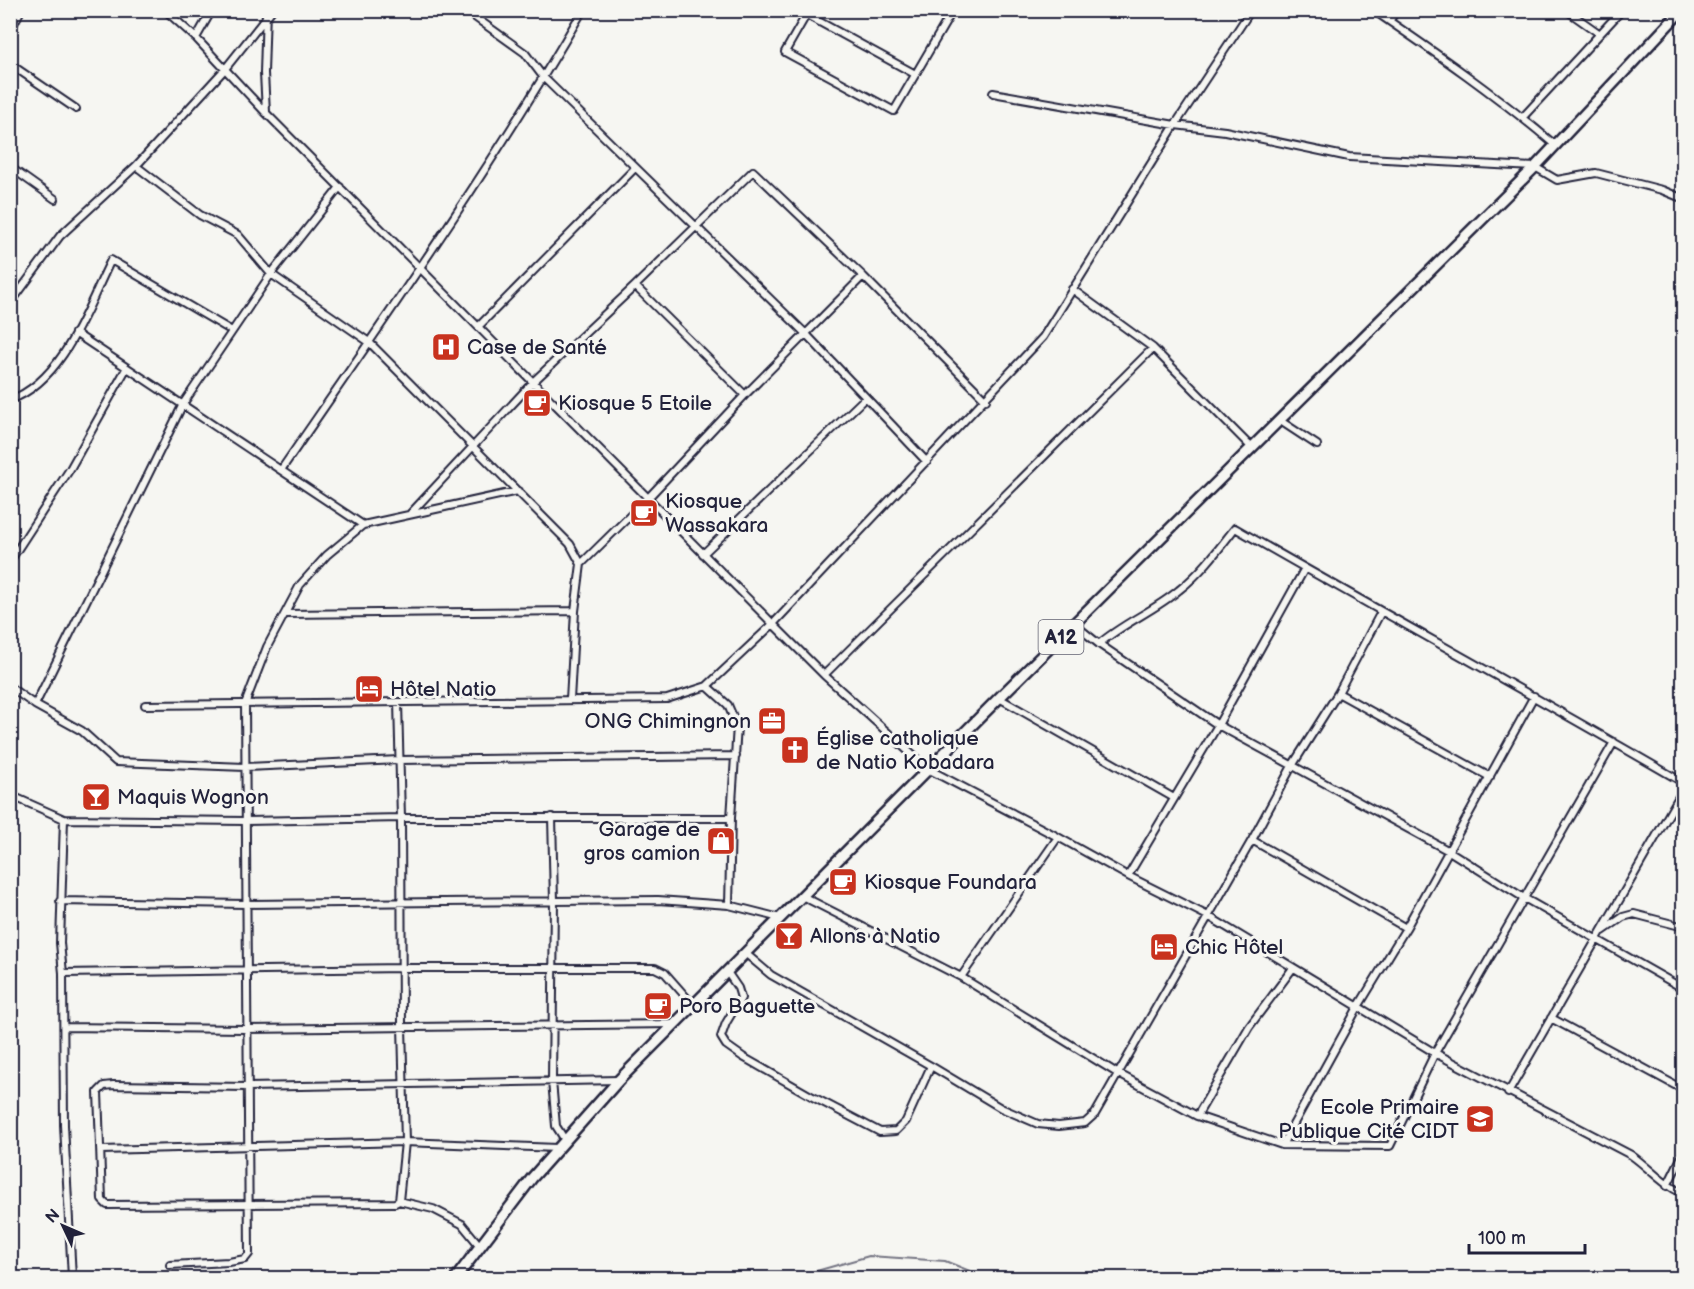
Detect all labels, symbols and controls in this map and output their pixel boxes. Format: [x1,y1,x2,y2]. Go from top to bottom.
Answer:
hospital icon: Case de Santé [430,331,462,363]
place label: Case de Santé [467,335,607,360]
cafe icon: Kiosque 5 Etoile [521,387,553,419]
place label: Kiosque 5 Etoile [558,391,712,416]
place label: Kiosque Wassakara [665,489,768,538]
cafe icon: Kiosque Wassakara [628,497,660,529]
road number: A12 [1038,620,1084,654]
hotel icon: Hôtel Natio [353,673,385,705]
place label: Hôtel Natio [390,677,497,702]
office icon: ONG Chimingnon [756,705,788,737]
place label: ONG Chimingnon [584,709,751,734]
place label: Église catholique de Natio Kobadara [816,726,995,775]
church icon: Église catholique de Natio Kobadara [779,734,811,766]
bar icon: Maquis Wognon [80,781,112,813]
place label: Maquis Wognon [117,785,269,810]
place label: Garage de gros camion [584,817,700,866]
shop icon: Garage de gros camion [705,825,737,857]
cafe icon: Kiosque Foundara [827,866,859,898]
place label: Kiosque Foundara [864,870,1037,895]
bar icon: Allons à Natio [773,920,805,952]
place label: Allons à Natio [810,924,941,949]
hotel icon: Chic Hôtel [1148,931,1180,963]
place label: Chic Hôtel [1185,935,1283,960]
cafe icon: Poro Baguette [642,990,674,1022]
place label: Poro Baguette [679,994,815,1019]
place label: Ecole Primaire Publique Cité CIDT [1278,1095,1459,1144]
school or university icon: Ecole Primaire Publique Cité CIDT [1464,1103,1496,1135]
north arrow [33,1196,93,1256]
text: N [42,1206,64,1228]
scale bar [1469,1217,1584,1255]
text: 100 m [1478,1228,1526,1249]

